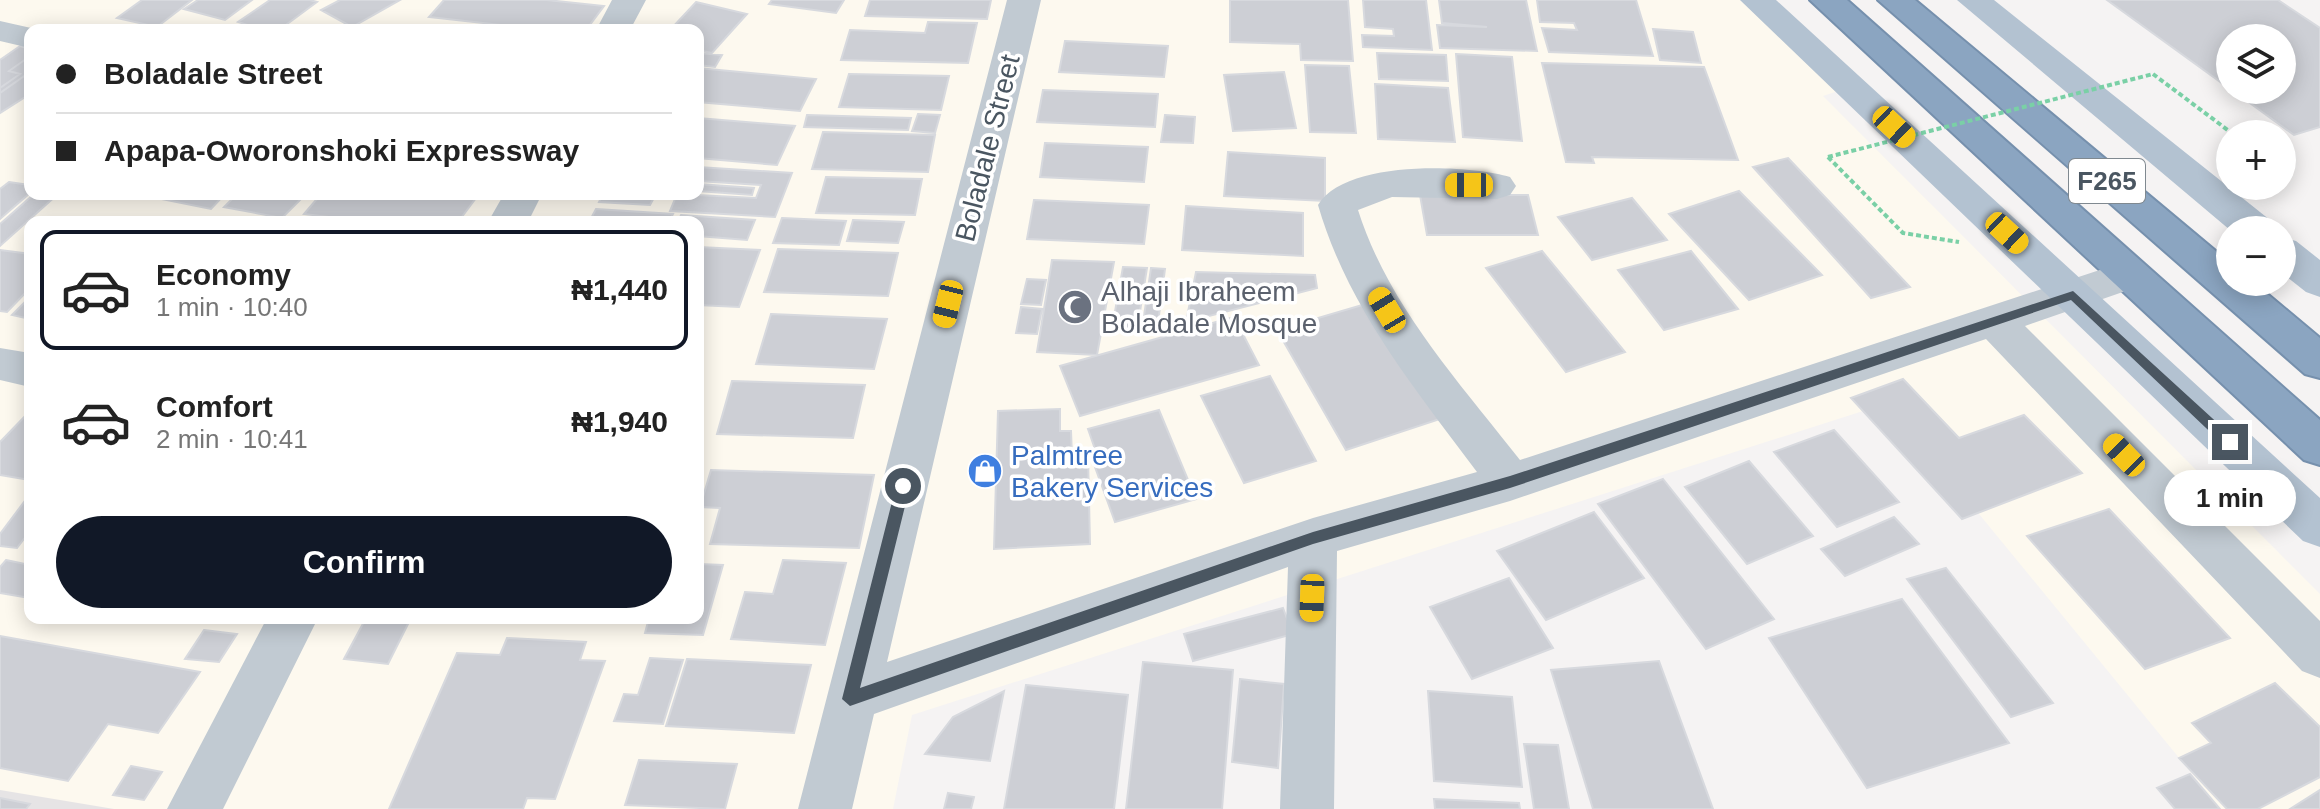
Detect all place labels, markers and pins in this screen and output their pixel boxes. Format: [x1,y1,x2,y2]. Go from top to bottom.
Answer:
place label: Alhaji Ibraheem Boladale Mosque [1101,276,1317,339]
mosque icon: Alhaji Ibraheem Boladale Mosque [1056,288,1094,326]
place label: Palmtree Bakery Services [1011,440,1213,503]
shop icon: Palmtree Bakery Services [966,452,1004,490]

